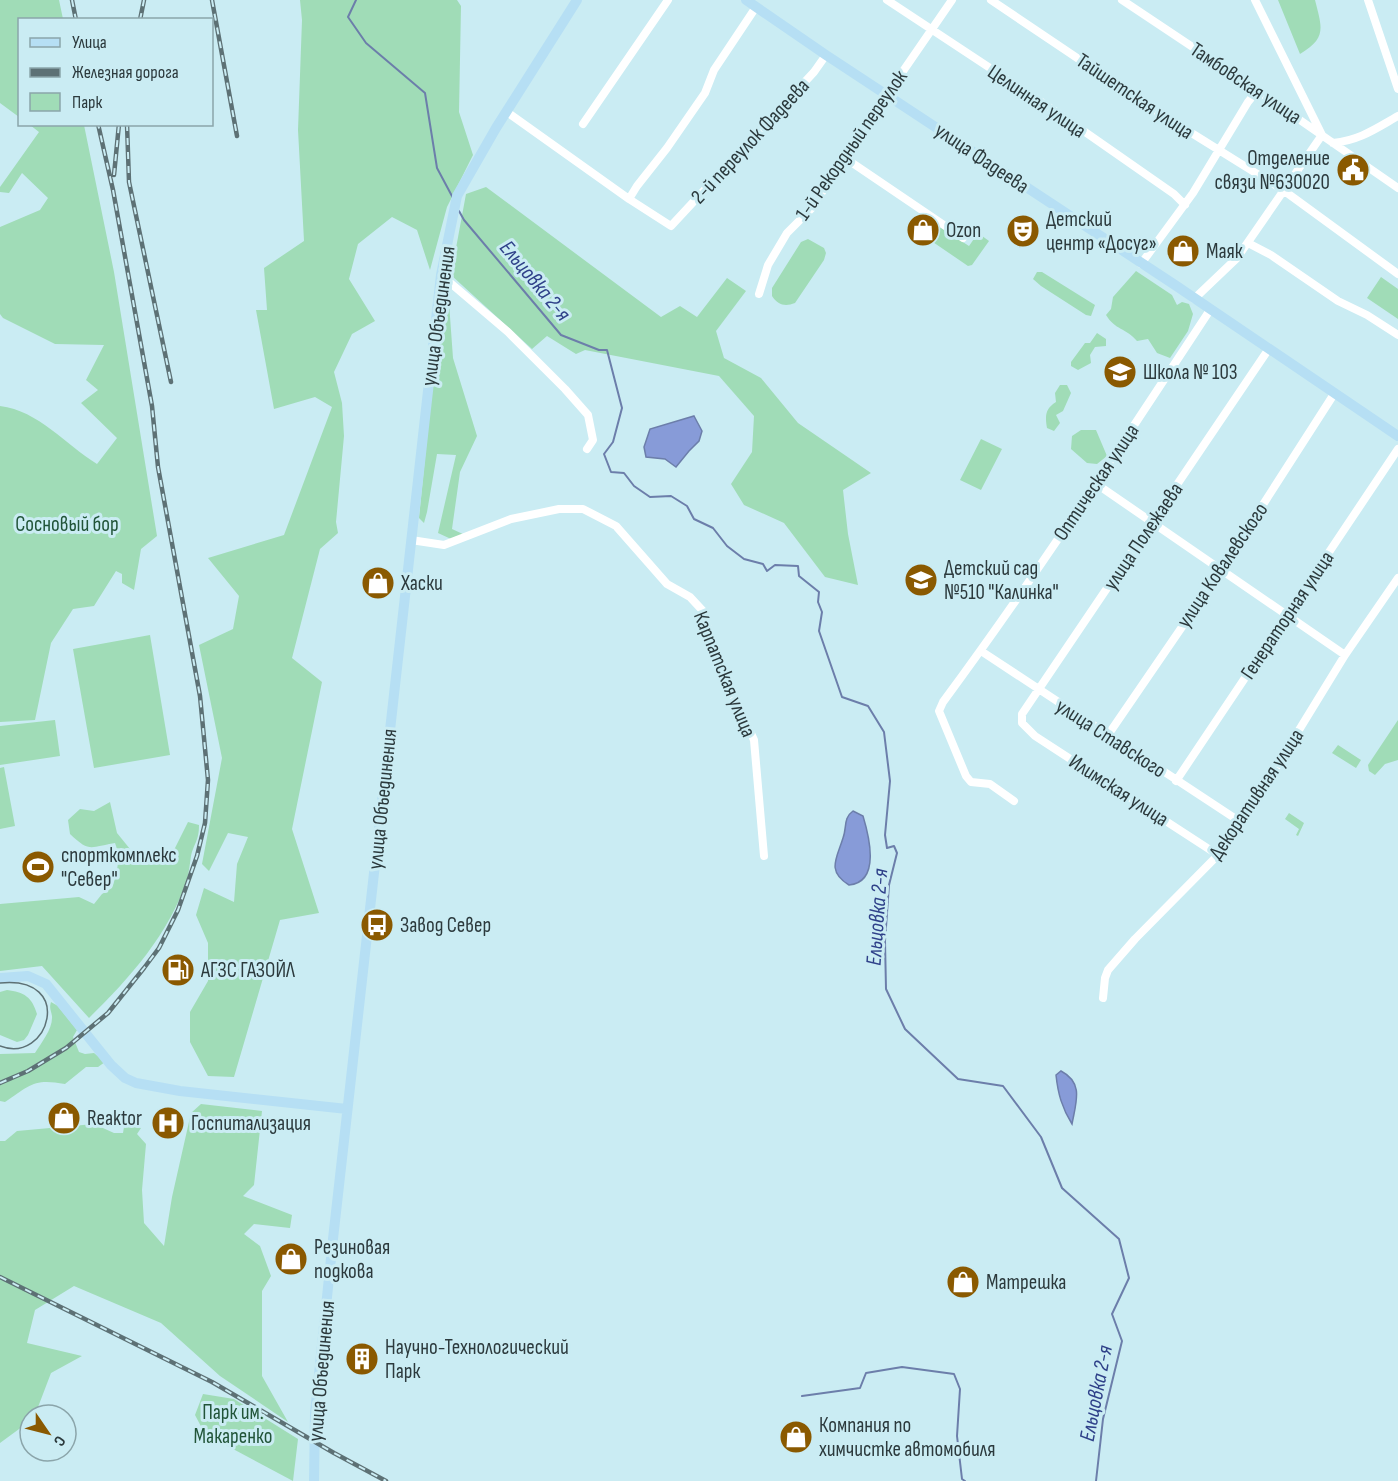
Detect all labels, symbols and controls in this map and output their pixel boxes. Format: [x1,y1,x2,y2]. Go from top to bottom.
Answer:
legend [18,18,213,126]
text: Улица [72,32,107,53]
street label: Тамбовская улица [1185,37,1306,130]
street label: Тайшетская улица [1071,48,1198,145]
street label: Целинная улица [983,59,1091,143]
text: Железная дорога [72,62,179,83]
street label: 1-й Рекордный переулок [790,65,913,225]
street label: 2-й переулок Фадеева [686,74,815,209]
text: Парк [72,92,103,113]
street label: улица Фадеева [930,118,1033,199]
place label: Отделение связи №630020 [1214,146,1330,195]
public building icon: Отделение связи №630020 [1335,152,1371,188]
place label: Детский центр «Досуг» [1046,207,1157,256]
shop icon: Ozon [905,212,941,248]
theatre icon: Детский центр «Досуг» [1005,213,1041,249]
place label: Ozon [946,218,981,243]
shop icon: Маяк [1165,233,1201,269]
water label: Ельцовка 2-я [493,235,577,327]
place label: Маяк [1206,239,1243,264]
street label: улица Объединения [416,244,461,388]
school or university icon: Школа № 103 [1102,354,1138,390]
place label: Школа № 103 [1143,360,1238,385]
street label: Оптическая улица [1048,419,1145,545]
street label: улица Полежаева [1098,478,1189,595]
street label: улица Ковалевского [1172,498,1273,632]
park label: Сосновый бор [15,512,119,537]
street label: Генераторная улица [1235,547,1339,684]
place label: Детский сад №510 "Калинка" [944,556,1059,605]
school or university icon: Детский сад №510 "Калинка" [903,562,939,598]
shop icon: Хаски [360,565,396,601]
place label: Хаски [400,571,443,596]
street label: Карпатская улица [688,608,761,741]
street label: улица Ставского [1051,694,1170,783]
street label: Декоративная улица [1204,724,1309,864]
street label: улица Объединения [363,728,402,871]
street label: Илимская улица [1064,749,1173,832]
place label: спорткомплекс "Север" [61,843,177,892]
sports icon: спорткомплекс "Север" [20,849,56,885]
water label: Ельцовка 2-я [861,867,894,966]
bus stop icon: Завод Север [359,907,395,943]
place label: Завод Север [400,913,491,938]
fuel station icon: АГЗС ГАЗОЙЛ [160,952,196,988]
place label: АГЗС ГАЗОЙЛ [200,958,295,983]
shop icon: Reaktor [46,1100,82,1136]
hospital icon: Госпитализация [150,1105,186,1141]
place label: Reaktor [87,1106,142,1131]
place label: Госпитализация [191,1111,311,1136]
place label: Резиновая подкова [314,1235,390,1284]
shop icon: Резиновая подкова [273,1241,309,1277]
shop icon: Матрешка [945,1264,981,1300]
place label: Матрешка [986,1270,1066,1295]
street label: улица Объединения [303,1300,340,1442]
place label: Научно-Технологический Парк [385,1335,569,1384]
building icon: Научно-Технологический Парк [344,1341,380,1377]
water label: Ельцовка 2-я [1074,1343,1119,1443]
park label: Парк им. Макаренко [194,1400,272,1449]
north arrow [18,1403,78,1463]
place label: Компания по химчистке автомобиля [819,1413,995,1462]
shop icon: Компания по химчистке автомобиля [778,1419,814,1455]
text: С [49,1432,69,1450]

